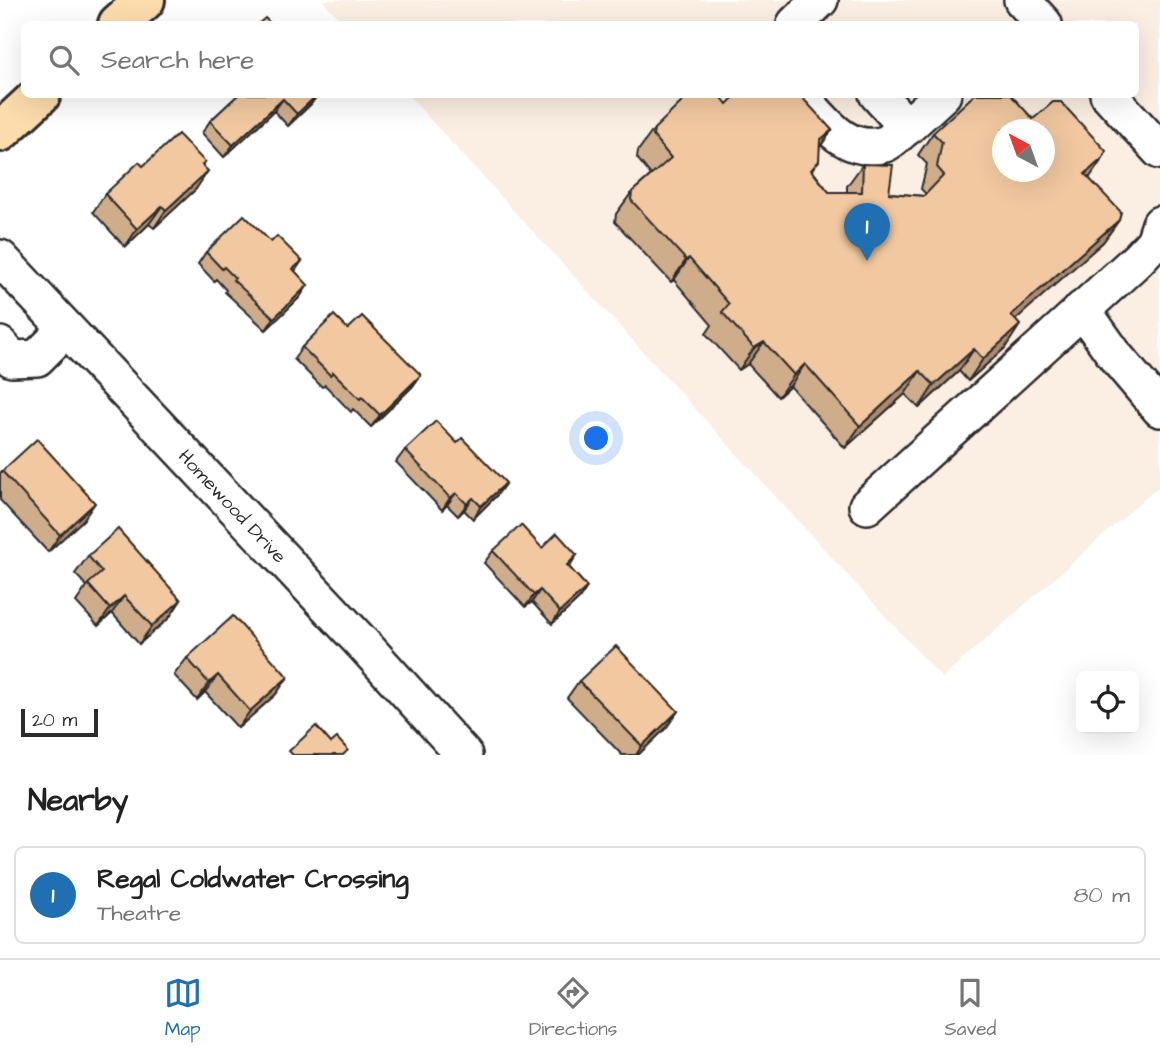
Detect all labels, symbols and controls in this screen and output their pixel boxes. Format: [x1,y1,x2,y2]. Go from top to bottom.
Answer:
search box [21,21,1139,98]
icon: search [45,41,83,79]
text: Search here [101,42,254,78]
north arrow [992,119,1055,182]
pin: 1 [844,203,890,261]
your location [579,421,613,455]
street label: Homewood Drive [172,444,292,570]
map controls [1076,671,1139,734]
button: locate [1076,671,1139,734]
scale bar [21,706,98,738]
text: 20 m [32,707,77,734]
text: Nearby [28,780,128,822]
text: Regal Coldwater Crossing [97,861,409,897]
text: 1 [52,879,54,911]
text: 80 m [1073,879,1130,911]
text: Theatre [97,897,181,929]
tab: Map [164,974,202,1043]
tab: Directions [529,974,617,1043]
tab: Saved [945,974,996,1043]

